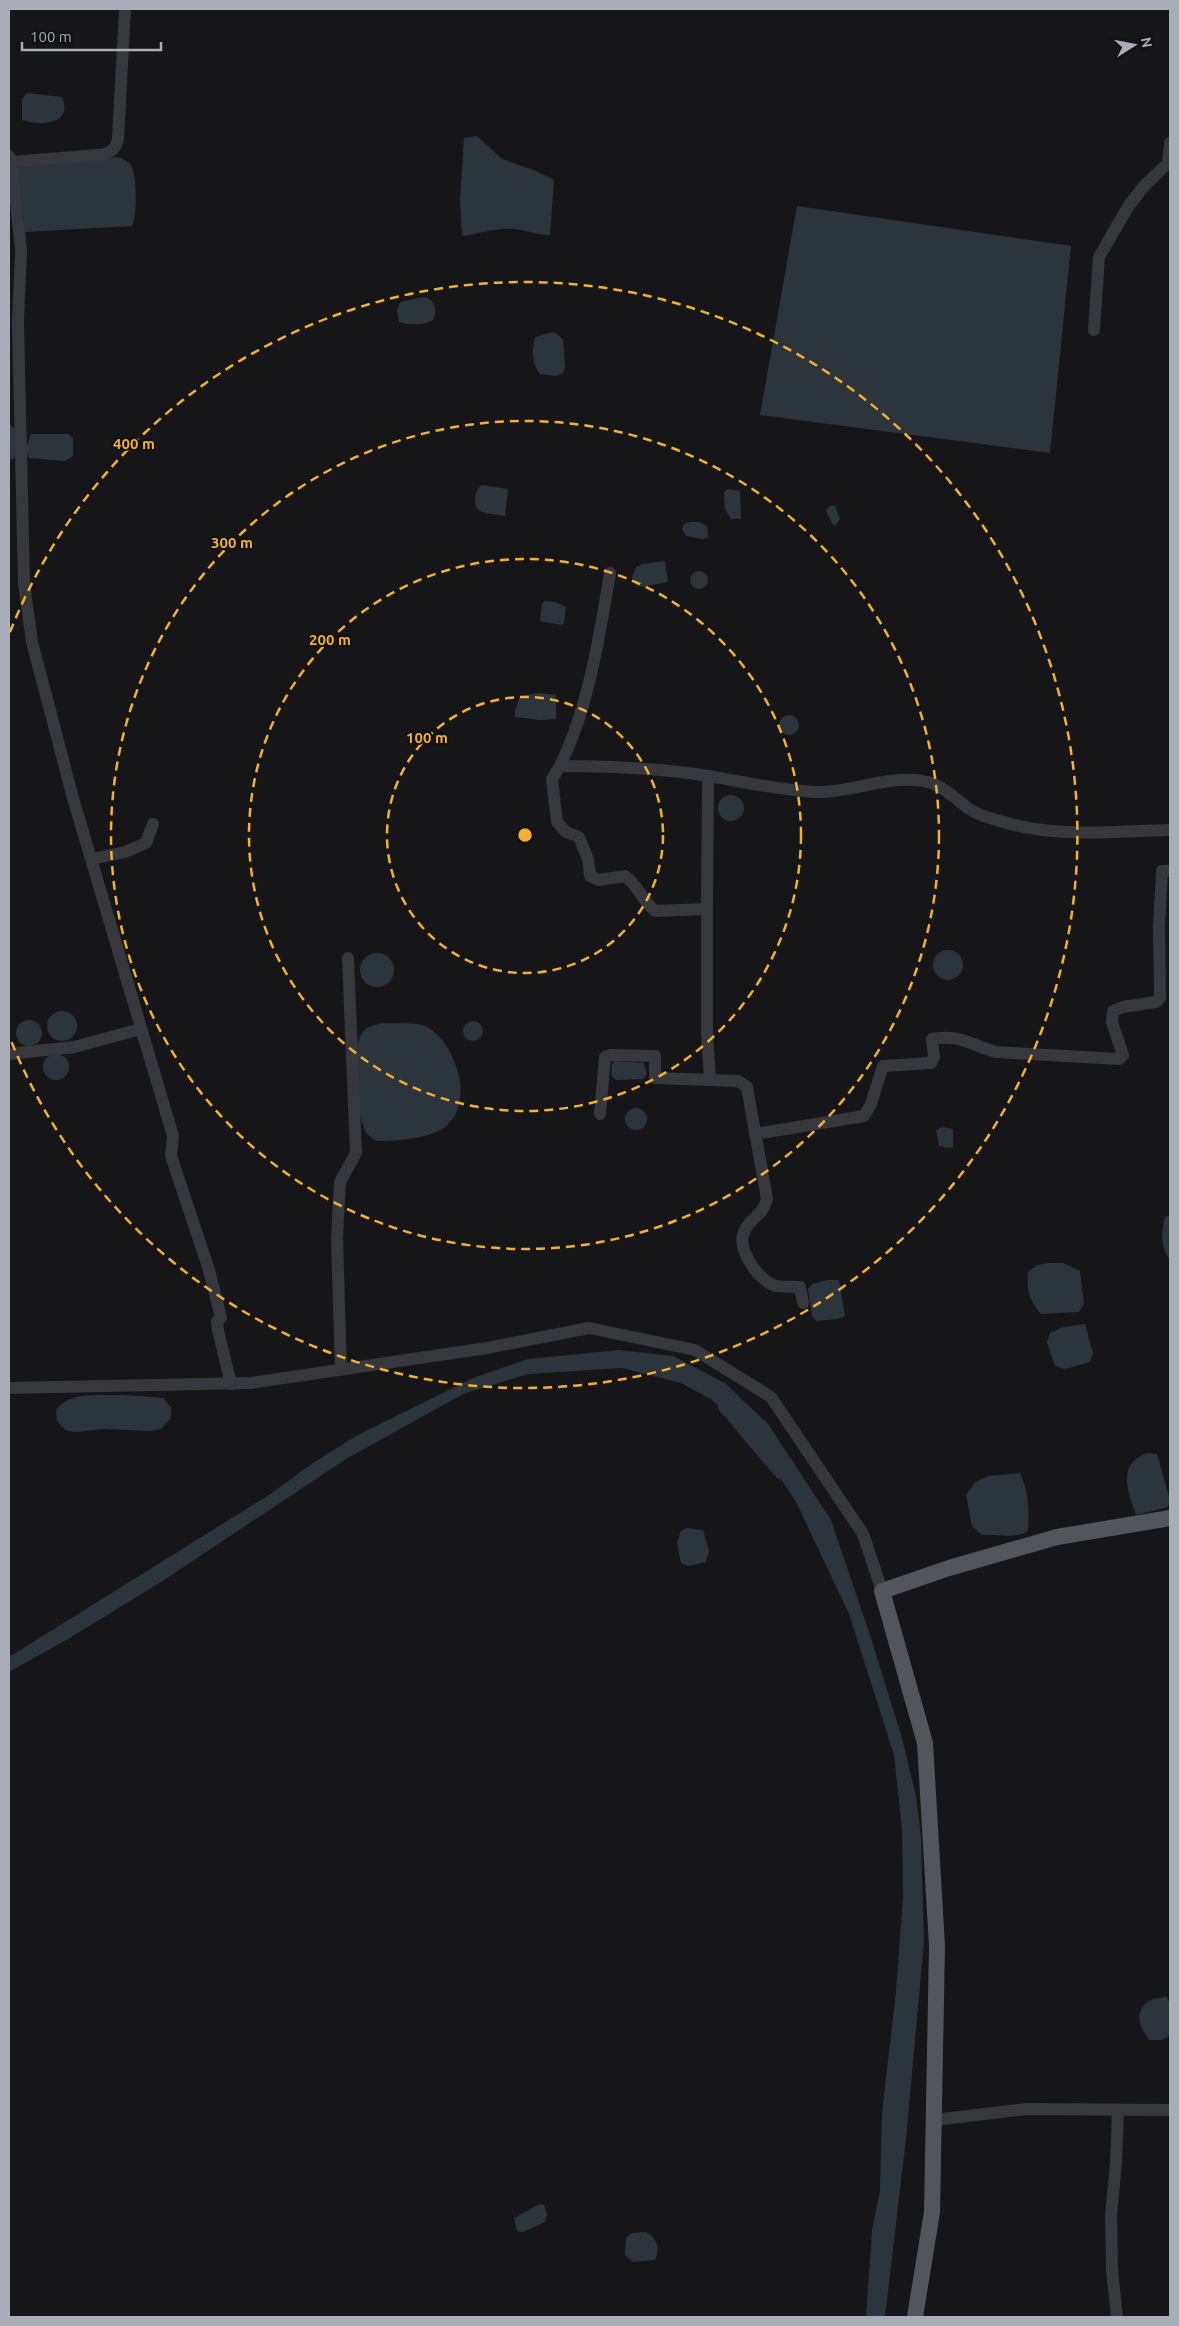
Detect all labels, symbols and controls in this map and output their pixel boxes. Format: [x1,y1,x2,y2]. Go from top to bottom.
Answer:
scale bar [22,20,161,52]
north arrow [1109,20,1159,70]
text: 100 m [30,28,72,45]
text: N [1138,36,1156,49]
text: 400 m [113,435,155,452]
text: 300 m [211,534,253,551]
text: 200 m [309,631,351,648]
text: 100 m [406,729,448,746]
centre of rings [516,826,534,844]

